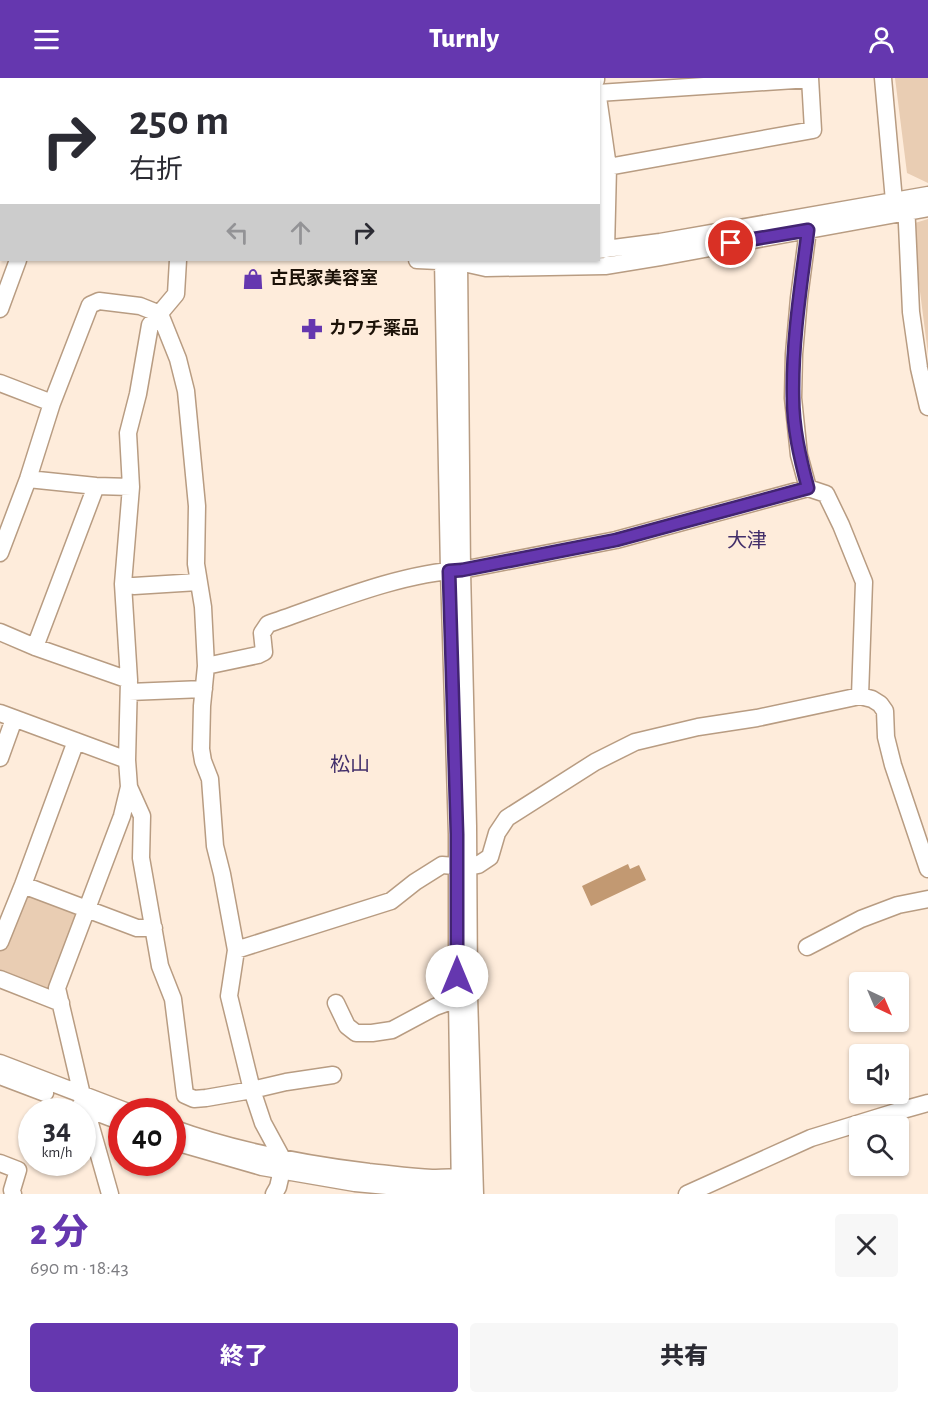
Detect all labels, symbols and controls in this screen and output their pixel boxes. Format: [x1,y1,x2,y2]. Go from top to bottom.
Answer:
icon: menu [30,23,63,56]
icon: person [865,23,898,56]
text: Turnly [429,25,499,52]
text: 250 m [129,100,229,142]
icon: right [30,102,108,180]
text: 右折 [129,156,183,183]
icon: left [221,216,254,249]
icon: ahead [284,216,317,249]
icon: right [347,216,380,249]
pin [705,217,756,268]
icon: arrive [714,226,747,259]
shop icon: 古民家美容室 [241,267,265,291]
place label: 古民家美容室 [270,268,378,288]
pharmacy icon: カワチ薬品 [300,317,324,341]
place label: カワチ薬品 [329,319,419,338]
district label: 大津 [727,529,767,551]
district label: 松山 [330,754,370,775]
position arrow [425,944,489,1008]
north arrow [849,972,909,1032]
map controls [849,972,909,1176]
button: sound [849,1044,909,1104]
speed limit sign: 40 [108,1098,186,1176]
text: 34 [43,1115,71,1145]
button: search [849,1116,909,1176]
text: km/h [42,1145,72,1160]
button: close [835,1214,898,1277]
text: 2 分 [30,1215,88,1251]
text: 690 m · 18:43 [30,1258,129,1278]
button: 終了 [30,1323,458,1392]
button: 共有 [470,1323,898,1392]

